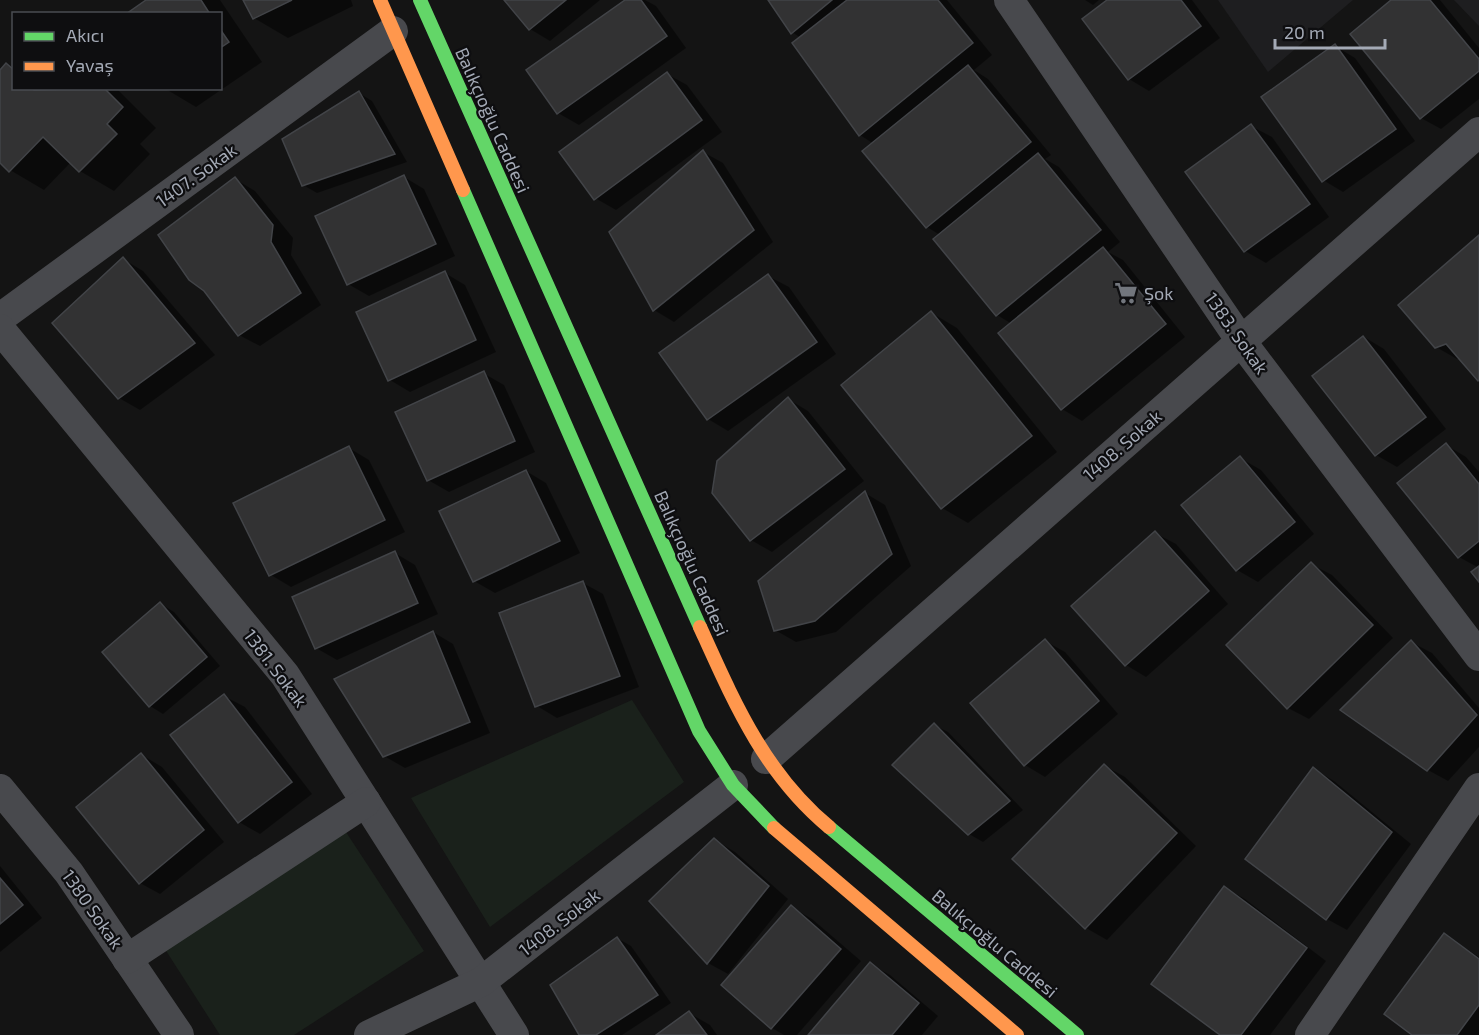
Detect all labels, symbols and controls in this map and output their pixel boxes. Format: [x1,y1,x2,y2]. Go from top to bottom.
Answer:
legend [12,12,222,90]
scale bar [1275,12,1384,50]
text: 20 m [1284,21,1325,43]
text: Akıcı [66,24,104,46]
street label: Balıkçıoğlu Caddesi [450,44,535,197]
text: Yavaş [66,54,114,77]
street label: 1407. Sokak [151,138,241,212]
supermarket icon: Şok [1113,280,1139,306]
place label: Şok [1144,282,1173,305]
street label: 1383. Sokak [1201,288,1273,378]
street label: 1408. Sokak [1078,405,1166,485]
street label: Balıkçıoğlu Caddesi [649,487,734,640]
street label: 1381. Sokak [240,625,312,711]
street label: 1380 Sokak [58,865,128,953]
street label: 1408. Sokak [514,884,604,960]
street label: Balıkçıoğlu Caddesi [927,884,1062,1003]

